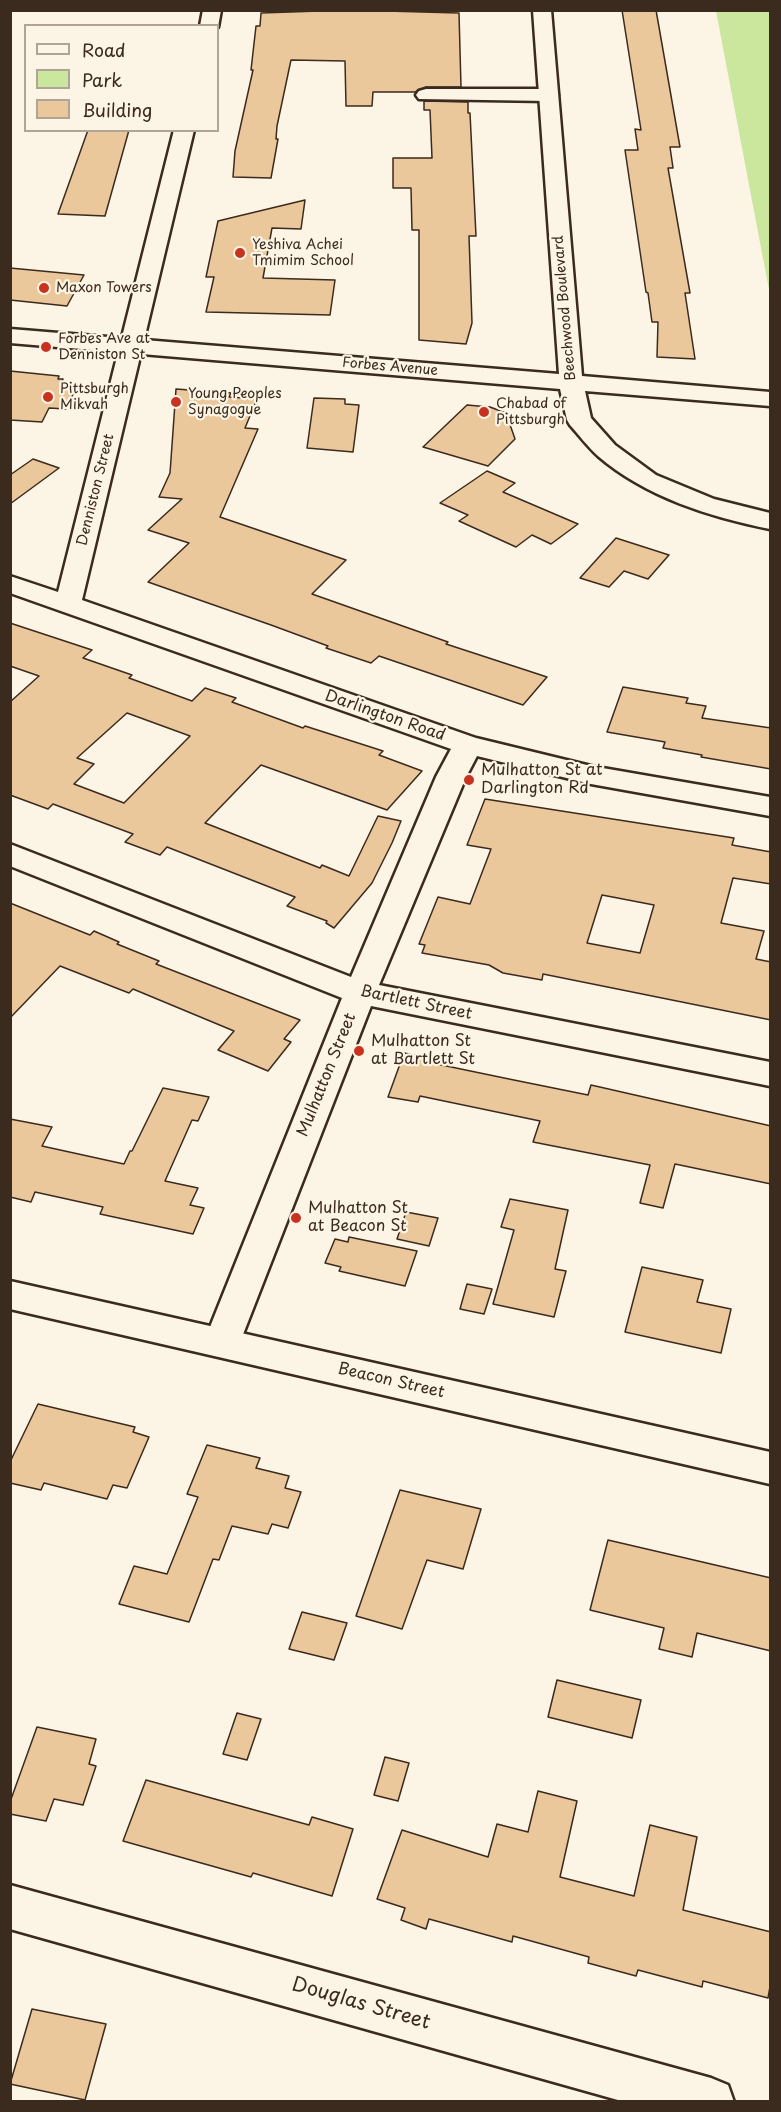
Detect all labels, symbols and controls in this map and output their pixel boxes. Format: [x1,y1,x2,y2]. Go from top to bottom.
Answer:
legend [24,24,219,132]
text: Road [82,36,126,63]
text: Park [82,66,122,93]
text: Building [82,96,152,123]
street label: Beechwood Boulevard [550,235,580,381]
place label: Yeshiva Achei Tmimim School [252,237,354,270]
marker: Yeshiva Achei Tmimim School [233,246,247,260]
place label: Maxon Towers [56,280,152,296]
marker: Maxon Towers [37,281,51,295]
place label: Forbes Ave at Denniston St [58,331,150,364]
marker: Forbes Ave at Denniston St [39,340,53,354]
street label: Forbes Avenue [341,354,439,380]
place label: Pittsburgh Mikvah [60,381,129,413]
place label: Young Peoples Synagogue [188,386,282,418]
marker: Pittsburgh Mikvah [41,390,55,404]
marker: Young Peoples Synagogue [169,395,183,409]
place label: Chabad of Pittsburgh [496,396,566,428]
marker: Chabad of Pittsburgh [477,405,491,419]
street label: Denniston Street [74,432,118,548]
street label: Darlington Road [322,686,448,746]
place label: Mulhatton St at Darlington Rd [481,761,602,799]
marker: Mulhatton St at Darlington Rd [462,773,476,787]
street label: Bartlett Street [358,982,474,1024]
street label: Mulhatton Street [293,1010,361,1140]
place label: Mulhatton St at Bartlett St [371,1032,475,1070]
marker: Mulhatton St at Bartlett St [352,1044,366,1058]
place label: Mulhatton St at Beacon St [308,1199,408,1237]
marker: Mulhatton St at Beacon St [289,1211,303,1225]
street label: Beacon Street [336,1359,446,1403]
street label: Douglas Street [289,1973,433,2035]

